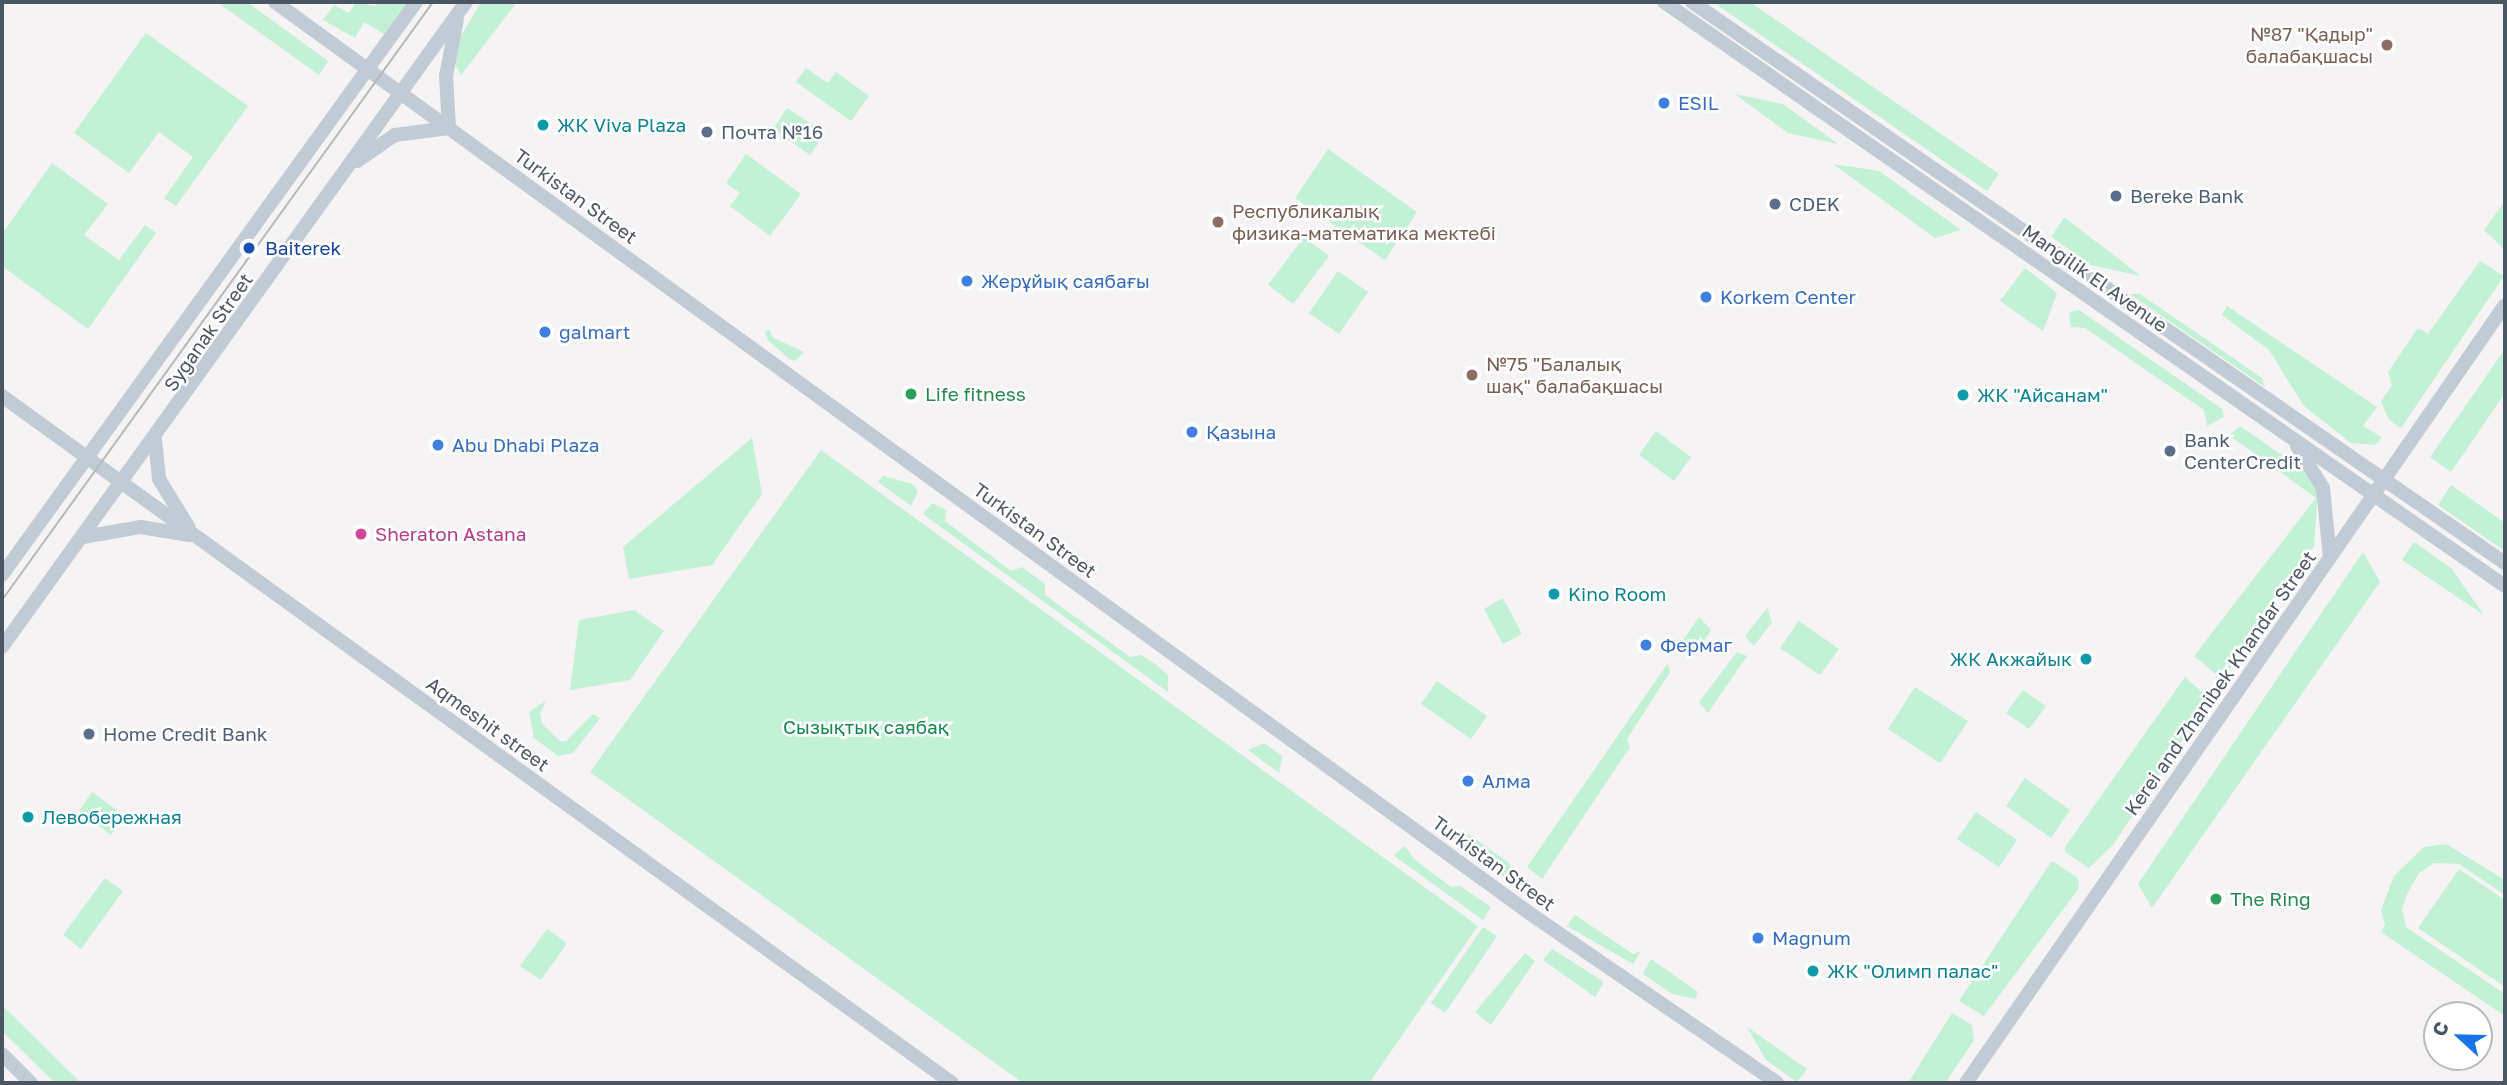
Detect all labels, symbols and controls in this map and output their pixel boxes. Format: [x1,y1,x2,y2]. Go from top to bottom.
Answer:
place label: №87 "Қадыр" балабақшасы [2246,23,2373,67]
marker: №87 "Қадыр" балабақшасы [2379,37,2395,53]
place label: ESIL [1678,92,1719,114]
marker: ESIL [1656,95,1672,111]
place label: ЖК Viva Plaza [557,114,686,136]
marker: ЖК Viva Plaza [535,117,551,133]
place label: Почта №16 [721,121,823,143]
marker: Почта №16 [699,124,715,140]
street label: Turkistan Street [510,144,642,248]
place label: Bereke Bank [2130,185,2244,207]
marker: Bereke Bank [2108,188,2124,204]
place label: CDEK [1789,193,1840,215]
marker: CDEK [1767,196,1783,212]
place label: Республикалық физика-математика мектебі [1232,200,1496,244]
marker: Республикалық физика-математика мектебі [1210,214,1226,230]
street label: Mangilik El Avenue [2018,219,2172,337]
place label: Baiterek [265,237,341,259]
marker: Baiterek [239,238,259,258]
street label: Syganak Street [159,269,257,395]
place label: Жерұйық саябағы [981,270,1150,292]
marker: Жерұйық саябағы [959,273,975,289]
place label: Korkem Center [1720,286,1856,308]
marker: Korkem Center [1698,289,1714,305]
place label: galmart [559,321,630,343]
marker: galmart [537,324,553,340]
place label: №75 "Балалық шақ" балабақшасы [1486,353,1663,397]
marker: №75 "Балалық шақ" балабақшасы [1464,367,1480,383]
place label: Life fitness [925,383,1026,405]
place label: ЖК "Айсанам" [1977,384,2108,406]
marker: Life fitness [903,386,919,402]
marker: ЖК "Айсанам" [1955,387,1971,403]
place label: Қазына [1206,421,1276,443]
marker: Қазына [1184,424,1200,440]
place label: Bank CenterCredit [2184,429,2301,473]
place label: Abu Dhabi Plaza [452,434,600,456]
marker: Abu Dhabi Plaza [430,437,446,453]
marker: Bank CenterCredit [2162,443,2178,459]
street label: Turkistan Street [969,478,1101,582]
place label: Sheraton Astana [375,523,527,545]
marker: Sheraton Astana [353,526,369,542]
street label: Kerei and Zhanibek Khandar Street [2120,546,2320,820]
place label: Kino Room [1568,583,1666,605]
marker: Kino Room [1546,586,1562,602]
place label: Фермаг [1660,634,1732,656]
marker: Фермаг [1638,637,1654,653]
place label: ЖК Акжайык [1950,648,2072,670]
marker: ЖК Акжайык [2078,651,2094,667]
street label: Aqmeshit street [422,672,554,776]
park label: Сызықтық саябақ [783,716,949,738]
place label: Home Credit Bank [103,723,268,745]
marker: Home Credit Bank [81,726,97,742]
place label: Алма [1482,770,1531,792]
marker: Алма [1460,773,1476,789]
place label: Левобережная [42,806,182,828]
marker: Левобережная [20,809,36,825]
street label: Turkistan Street [1428,811,1560,915]
place label: The Ring [2230,888,2311,910]
marker: The Ring [2208,891,2224,907]
place label: Magnum [1772,927,1851,949]
marker: Magnum [1750,930,1766,946]
place label: ЖК "Олимп палас" [1827,960,1998,982]
marker: ЖК "Олимп палас" [1805,963,1821,979]
north arrow [2423,1001,2493,1071]
text: С [2427,1018,2453,1039]

